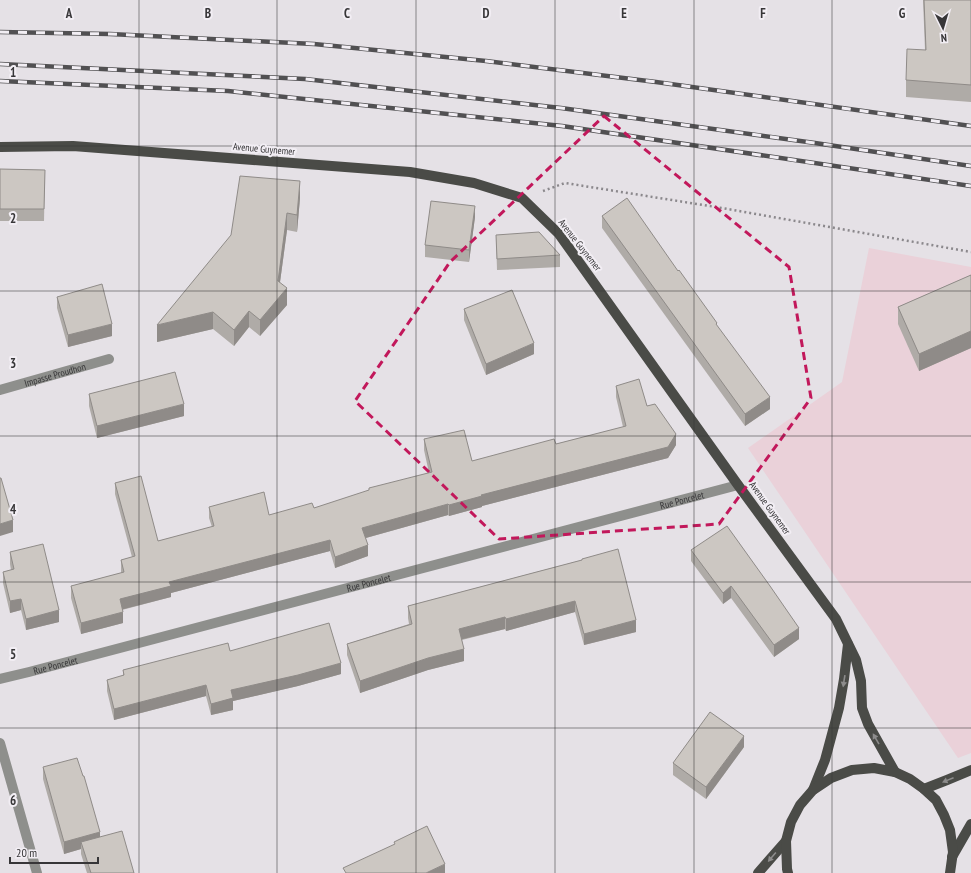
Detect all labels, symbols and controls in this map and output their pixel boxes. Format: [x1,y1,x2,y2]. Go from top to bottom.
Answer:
text: A [65,5,73,22]
text: B [205,5,211,22]
text: C [344,5,350,22]
text: D [483,5,490,22]
text: E [621,5,627,22]
text: F [760,5,766,22]
text: G [899,5,906,22]
north arrow [923,8,963,48]
text: N [940,31,947,45]
text: 1 [10,64,16,81]
street label: Avenue Guynemer [232,140,296,158]
text: 2 [10,210,16,227]
street label: Avenue Guynemer [556,216,604,274]
text: 3 [10,355,16,372]
street label: Impasse Proudhon [23,359,87,389]
street label: Avenue Guynemer [746,479,794,537]
street label: Rue Poncelet [658,488,706,512]
text: 4 [10,501,17,518]
street label: Rue Poncelet [345,570,392,594]
text: 5 [10,646,16,663]
street label: Rue Poncelet [32,653,79,677]
one-way arrow [841,675,847,687]
one-way arrow [873,733,879,744]
one-way arrow [941,777,953,783]
text: 6 [10,792,16,809]
scale bar [10,839,98,865]
text: 20 m [16,845,37,860]
one-way arrow [768,852,777,863]

